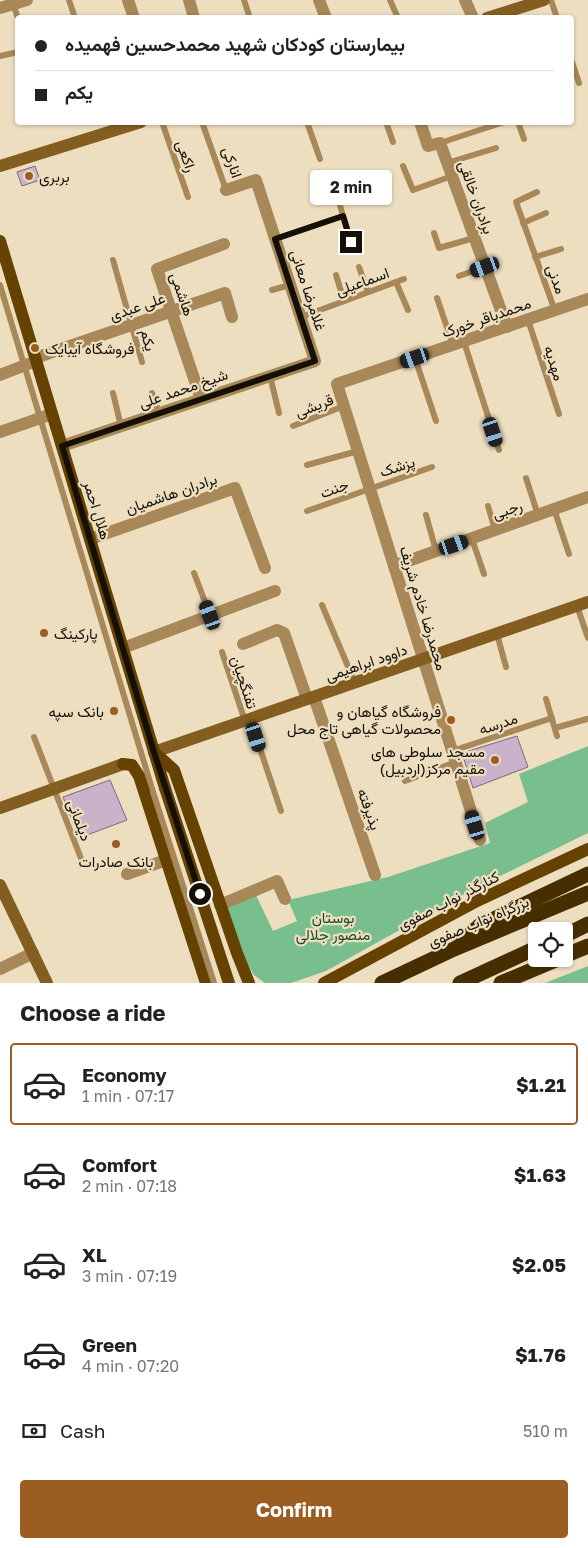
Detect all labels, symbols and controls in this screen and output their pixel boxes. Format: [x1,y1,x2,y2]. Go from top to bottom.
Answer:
text: بیمارستان کودکان شهید محمدحسین فهمیده [65,32,405,55]
text: یکم [65,80,93,103]
street label: راکعی [171,138,201,175]
street label: انارکی [217,144,247,181]
street label: برادران خالقی [454,158,499,237]
place label: بربری [39,167,70,187]
marker: بربری [23,170,35,182]
callout: 2 min [310,170,392,204]
text: 2 min [330,177,372,197]
route end [340,231,362,253]
street label: غلامرضا معانی [286,247,331,334]
car [468,255,501,279]
street label: مدنی [542,262,571,297]
street label: اسماعیلی [333,263,392,301]
street label: هاشمی [165,270,199,319]
street label: علی عبدی [107,288,168,326]
street label: محمدباقر خورک [439,293,533,342]
street label: یکم [136,327,161,353]
place label: فروشگاه آیبایک [45,339,134,358]
marker: فروشگاه آیبایک [29,342,41,354]
street label: مهدیه [540,343,569,383]
car [398,346,431,370]
street label: شیخ محمد علی [136,364,231,414]
street label: قریشی [292,389,337,422]
car [481,415,504,449]
street label: پزشک [377,452,417,482]
street label: برادران هاشمیان [123,469,219,518]
street label: جنت [317,475,351,502]
street label: هلال احمر [79,477,115,542]
street label: رجبی [490,496,525,524]
car [437,533,470,557]
street label: محمدرضا خادم شریف [395,544,451,673]
car [197,598,222,632]
place label: پارکینگ [54,624,98,644]
marker: پارکینگ [38,627,50,639]
street label: داوود ابراهیمی [323,640,410,686]
street label: تفنگچیان [226,653,262,712]
place label: بانک سپه [48,702,104,722]
place label: فروشگاه گیاهان و محصولات گیاهی تاج محل [287,702,441,740]
marker: بانک سپه [108,705,120,717]
street label: مدرسه [476,708,520,739]
marker: فروشگاه گیاهان و محصولات گیاهی تاج محل [445,714,457,726]
car [244,720,267,754]
place label: مسجد سلوطی های مقیم مرکز(اردبیل) [371,742,485,779]
marker: مسجد سلوطی های مقیم مرکز(اردبیل) [489,754,501,766]
street label: پذیرفته [353,786,386,833]
street label: دیلمانی [62,797,96,844]
car [463,808,486,842]
marker: بانک صادرات [110,838,122,850]
place label: بانک صادرات [79,852,153,871]
street label: کنارگذر نواب صفوی [394,867,503,935]
route start [189,883,211,905]
street label: بزرگراه نواب صفوی [425,892,532,952]
park label: بوستان منصور جلالی [296,908,370,945]
map controls [528,922,573,967]
button: locate [528,922,573,967]
text: Choose a ride [20,999,166,1026]
icon: car [22,1062,67,1107]
text: Economy [82,1063,167,1086]
text: $1.21 [516,1073,566,1096]
text: 1 min · 07:17 [82,1086,174,1106]
icon: car [22,1152,67,1197]
text: Comfort [82,1153,157,1176]
text: $1.63 [514,1163,566,1186]
text: 2 min · 07:18 [82,1176,177,1196]
icon: car [22,1242,67,1287]
text: XL [82,1243,107,1266]
text: $2.05 [512,1253,566,1276]
text: 3 min · 07:19 [82,1266,177,1286]
icon: car [22,1332,67,1377]
text: Green [82,1333,137,1356]
text: $1.76 [515,1343,566,1366]
text: 4 min · 07:20 [82,1356,179,1376]
icon: cash [20,1417,48,1445]
text: Cash [60,1419,105,1442]
text: 510 m [523,1421,568,1441]
button: Confirm [20,1480,568,1538]

